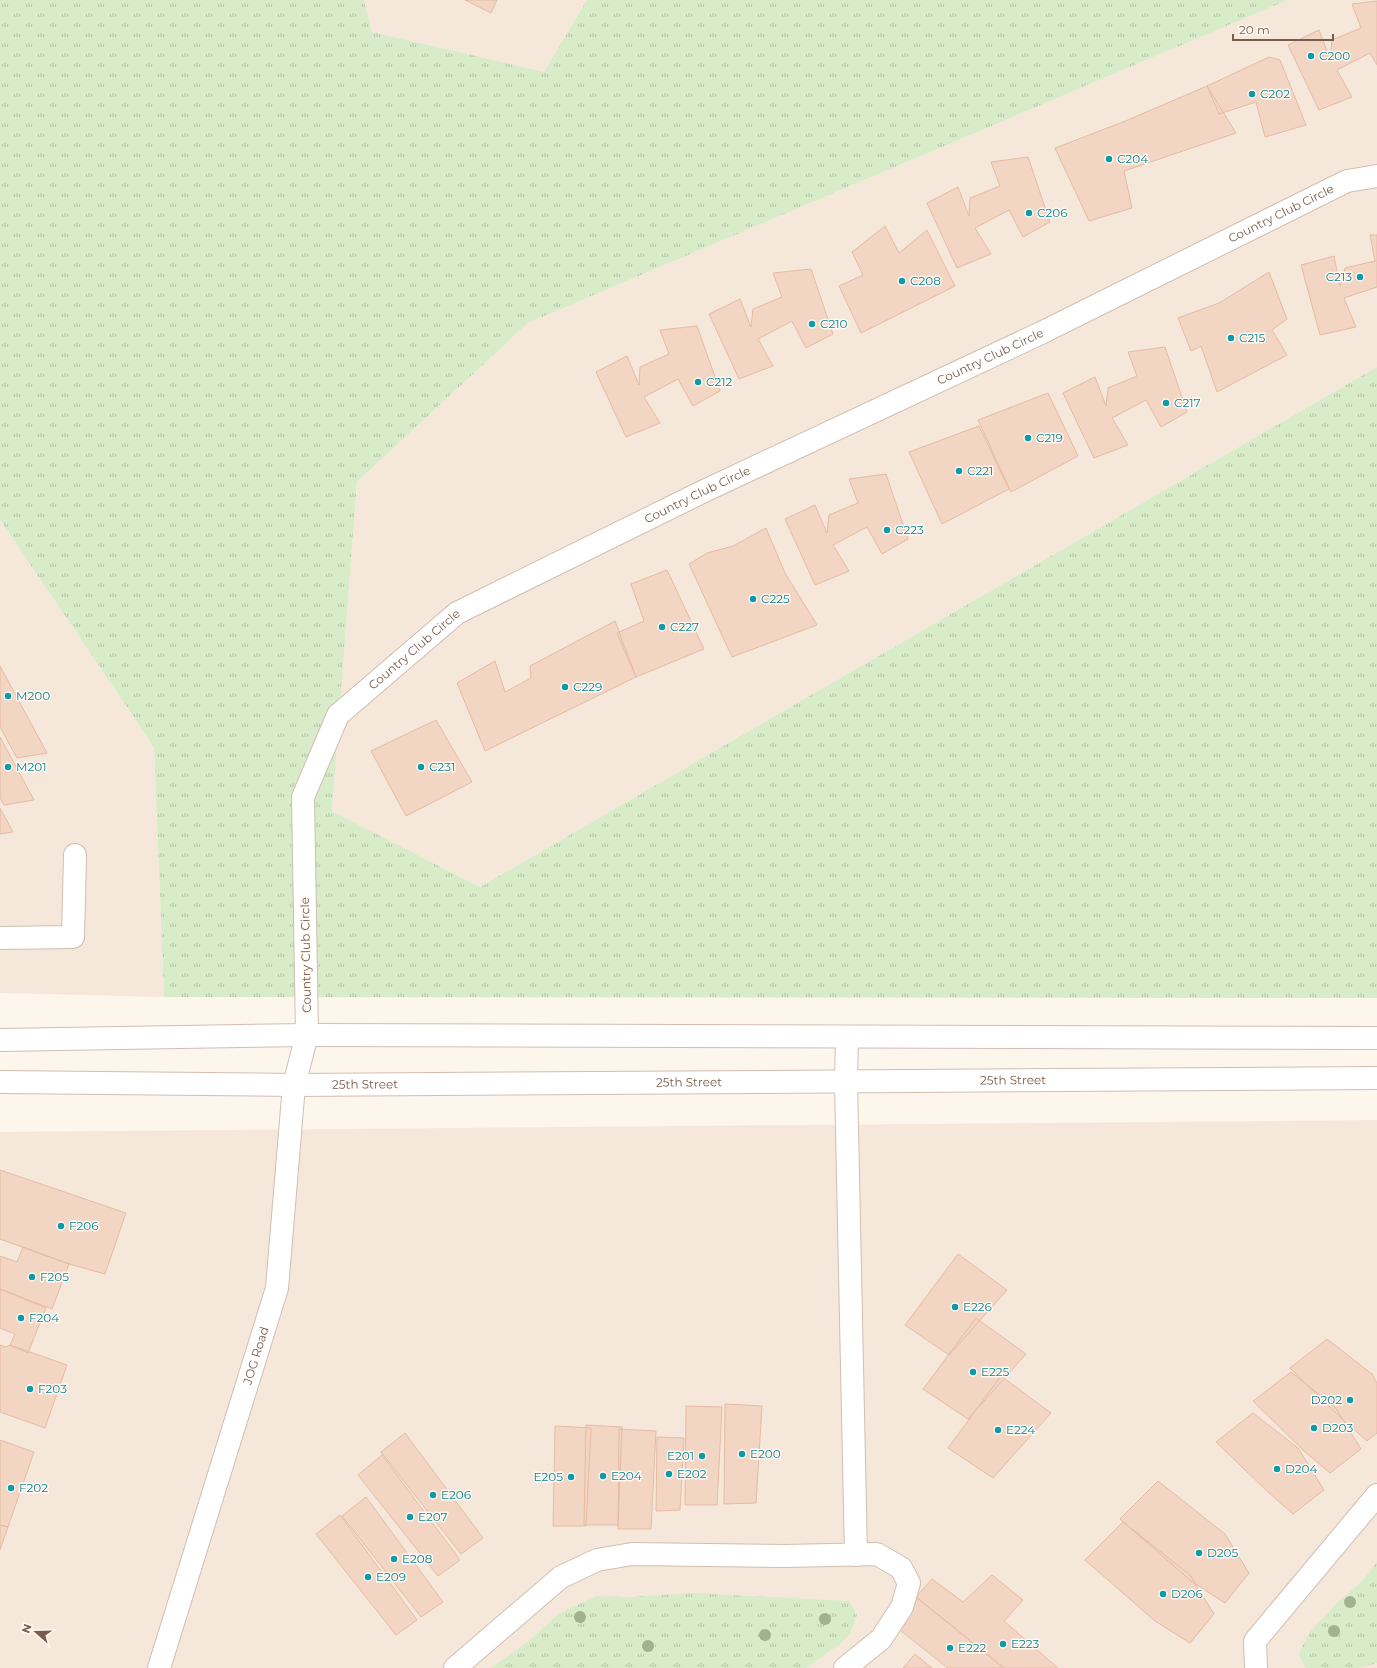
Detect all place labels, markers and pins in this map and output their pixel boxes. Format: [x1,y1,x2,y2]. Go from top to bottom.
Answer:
place label: C200 [1319,48,1350,63]
marker: C200 [1306,51,1316,61]
place label: C202 [1260,86,1290,101]
marker: C202 [1247,89,1257,99]
place label: C204 [1117,151,1148,166]
marker: C204 [1104,154,1114,164]
place label: C206 [1037,205,1067,220]
marker: C206 [1024,208,1034,218]
place label: C213 [1326,269,1352,284]
marker: C213 [1355,272,1365,282]
place label: C208 [910,273,941,288]
marker: C208 [897,276,907,286]
place label: C210 [820,316,848,331]
marker: C210 [807,319,817,329]
place label: C215 [1239,330,1266,345]
marker: C215 [1226,333,1236,343]
place label: C212 [706,374,733,389]
marker: C212 [693,377,703,387]
place label: C217 [1174,395,1201,410]
marker: C217 [1161,398,1171,408]
place label: C219 [1036,430,1063,445]
marker: C219 [1023,433,1033,443]
place label: C221 [967,463,993,478]
marker: C221 [954,466,964,476]
place label: C223 [895,522,924,537]
marker: C223 [882,525,892,535]
place label: C225 [761,591,790,606]
marker: C225 [748,594,758,604]
place label: C227 [670,619,699,634]
marker: C227 [657,622,667,632]
place label: C229 [573,679,602,694]
marker: C229 [560,682,570,692]
place label: M200 [16,688,50,703]
marker: M200 [3,691,13,701]
place label: M201 [16,759,47,774]
place label: C231 [429,759,455,774]
marker: M201 [3,762,13,772]
marker: C231 [416,762,426,772]
place label: F206 [69,1218,99,1233]
marker: F206 [56,1221,66,1231]
place label: F205 [40,1269,69,1284]
marker: F205 [27,1272,37,1282]
place label: E226 [963,1299,992,1314]
marker: E226 [950,1302,960,1312]
place label: F204 [29,1310,59,1325]
marker: F204 [16,1313,26,1323]
place label: E225 [981,1364,1010,1379]
marker: E225 [968,1367,978,1377]
place label: F203 [38,1381,67,1396]
marker: F203 [25,1384,35,1394]
place label: D202 [1311,1392,1342,1407]
marker: D202 [1345,1395,1355,1405]
place label: D203 [1322,1420,1353,1435]
place label: E224 [1006,1422,1035,1437]
marker: D203 [1309,1423,1319,1433]
marker: E224 [993,1425,1003,1435]
place label: E200 [750,1446,781,1461]
place label: E201 [667,1448,694,1463]
marker: E200 [737,1449,747,1459]
marker: E201 [697,1451,707,1461]
place label: D204 [1285,1461,1318,1476]
marker: D204 [1272,1464,1282,1474]
place label: E202 [677,1466,707,1481]
place label: E204 [611,1468,642,1483]
place label: E205 [534,1469,563,1484]
marker: E202 [664,1469,674,1479]
marker: E204 [598,1471,608,1481]
marker: E205 [566,1472,576,1482]
place label: F202 [19,1480,48,1495]
marker: F202 [6,1483,16,1493]
place label: E206 [441,1487,471,1502]
marker: E206 [428,1490,438,1500]
place label: E207 [418,1509,448,1524]
marker: E207 [405,1512,415,1522]
place label: D205 [1207,1545,1239,1560]
marker: D205 [1194,1548,1204,1558]
place label: E208 [402,1551,433,1566]
marker: E208 [389,1554,399,1564]
place label: E209 [376,1569,406,1584]
marker: E209 [363,1572,373,1582]
place label: D206 [1171,1586,1203,1601]
marker: D206 [1158,1589,1168,1599]
place label: E223 [1011,1636,1040,1651]
marker: E223 [998,1639,1008,1649]
place label: E222 [958,1640,987,1655]
marker: E222 [945,1643,955,1653]

